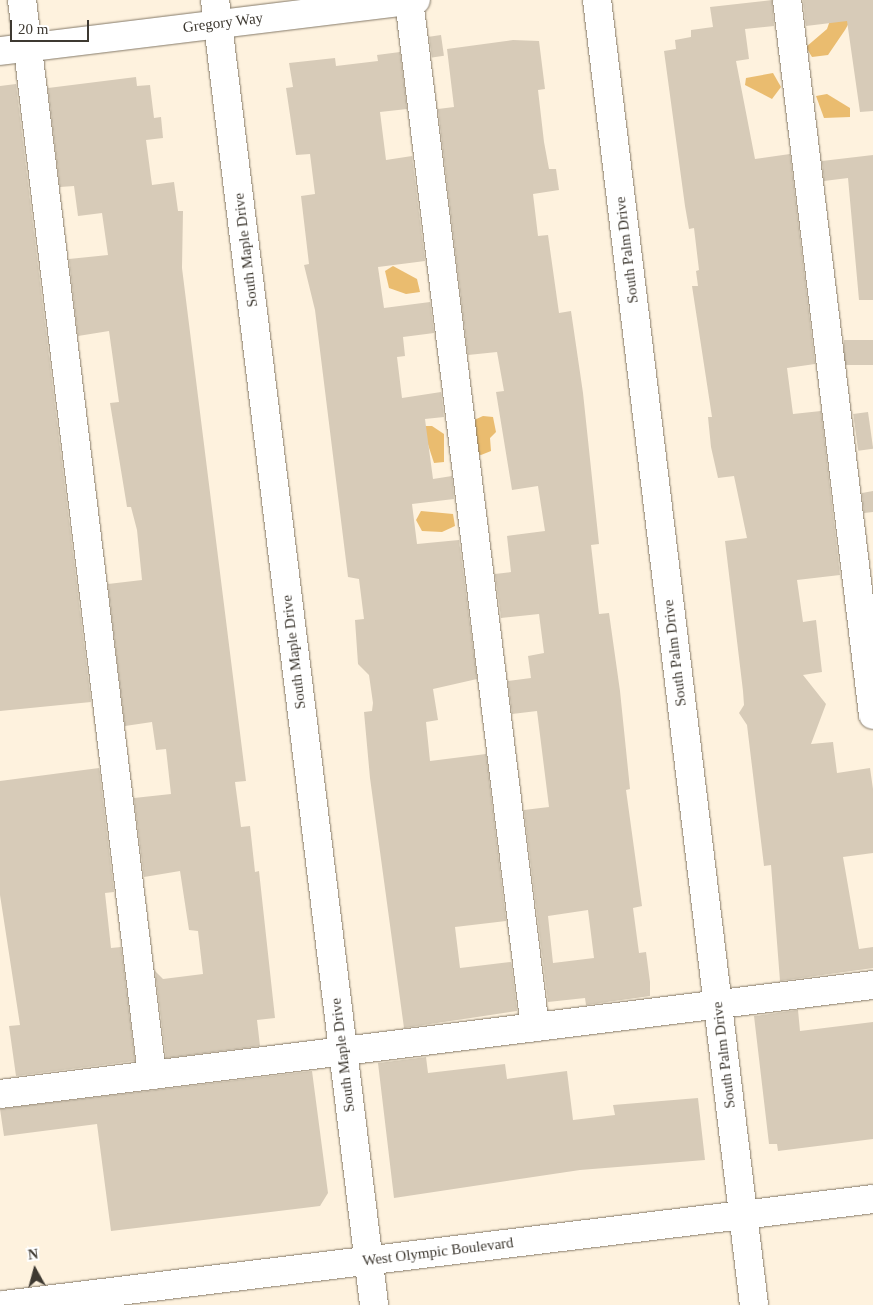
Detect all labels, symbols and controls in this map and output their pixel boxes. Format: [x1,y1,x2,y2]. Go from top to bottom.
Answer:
street label: Gregory Way [182,9,264,37]
scale bar [12,10,91,42]
text: 20 m [18,21,48,37]
street label: South Maple Drive [230,192,262,308]
street label: South Palm Drive [612,196,642,304]
street label: South Maple Drive [278,594,310,710]
street label: South Palm Drive [660,599,690,707]
street label: South Maple Drive [327,997,359,1113]
street label: South Palm Drive [709,1001,739,1109]
street label: West Olympic Boulevard [361,1234,515,1270]
north arrow [10,1245,60,1295]
text: N [27,1247,39,1263]

